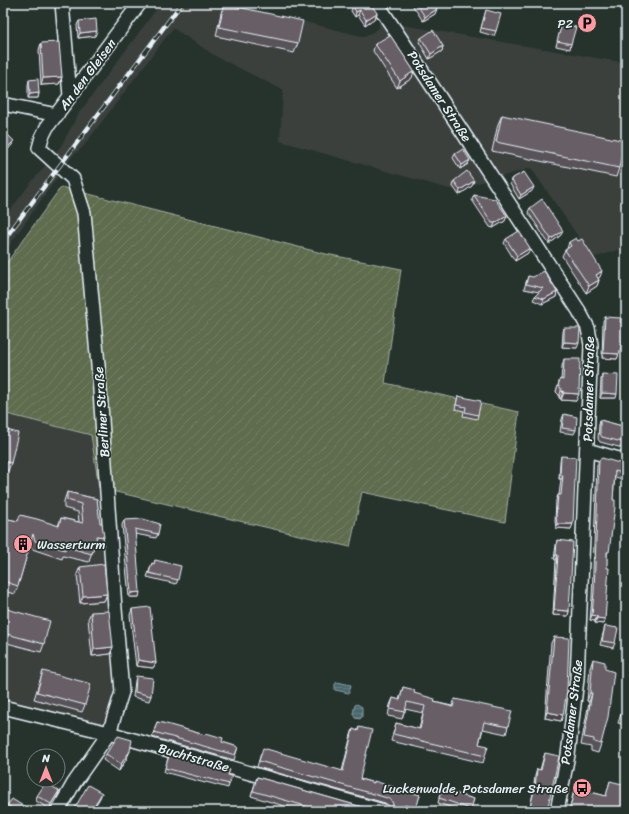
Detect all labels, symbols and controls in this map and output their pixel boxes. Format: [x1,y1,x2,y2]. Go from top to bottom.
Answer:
place label: P2 [558,12,573,35]
parking icon: P2 [576,12,598,34]
street label: An den Gleisen [52,34,122,116]
street label: Potsdamer Straße [401,46,478,147]
street label: Potsdamer Straße [576,336,601,442]
street label: Berliner Straße [87,366,116,458]
building icon: Wasserturm [12,533,34,555]
place label: Wasserturm [37,533,106,556]
street label: Potsdamer Straße [554,658,589,766]
street label: Buchtstraße [156,736,232,779]
north arrow [26,748,66,788]
text: N [41,749,50,768]
place label: Luckenwalde, Potsdamer Straße [383,777,568,800]
bus stop icon: Luckenwalde, Potsdamer Straße [571,777,593,799]

